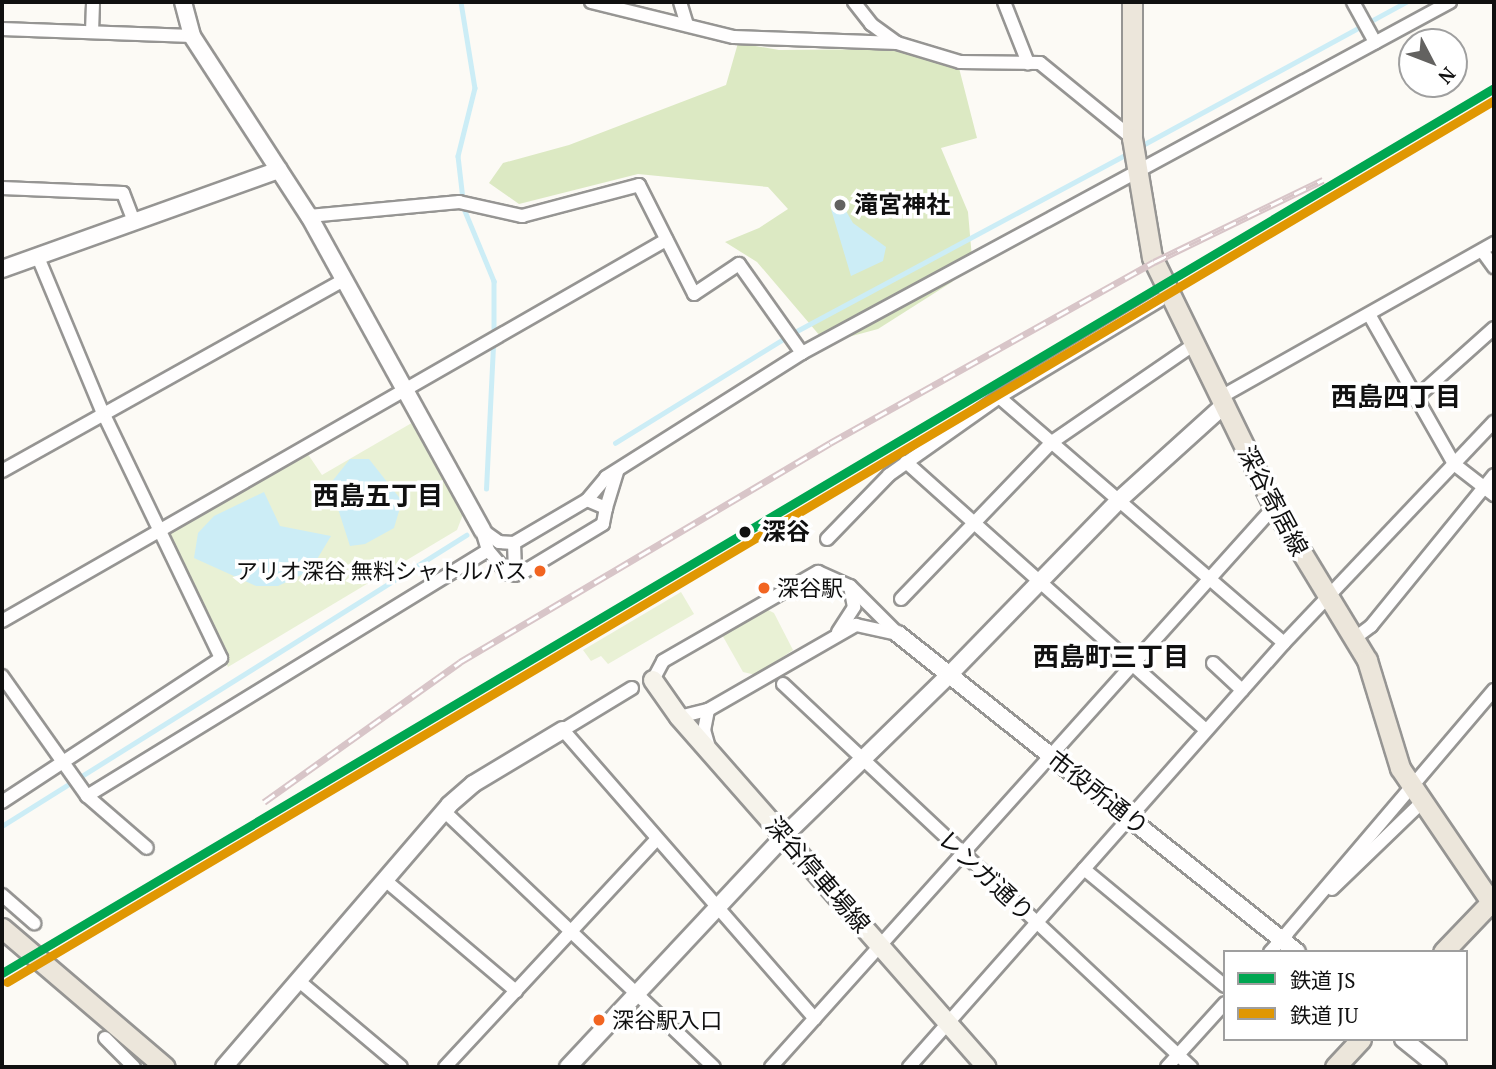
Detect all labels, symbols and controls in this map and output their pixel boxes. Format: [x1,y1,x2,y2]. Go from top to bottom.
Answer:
north arrow [1398,28,1468,98]
text: N [1433,62,1462,90]
place label: 滝宮神社 [854,191,950,219]
marker: 滝宮神社 [832,197,848,213]
district label: 西島四丁目 [1331,381,1461,413]
street label: 深谷寄居線 [1232,441,1314,561]
district label: 西島五丁目 [313,480,443,512]
place label: 深谷 [762,518,810,546]
marker: 深谷 [734,521,756,543]
place label: アリオ深谷 無料シャトルバス [236,558,527,584]
marker: アリオ深谷 無料シャトルバス [533,564,547,578]
place label: 深谷駅 [777,575,843,601]
marker: 深谷駅 [757,581,771,595]
district label: 西島町三丁目 [1033,641,1189,673]
street label: 市役所通り [1042,745,1154,841]
street label: 深谷停車場線 [760,811,876,939]
street label: レンガ通り [932,825,1040,927]
legend [1223,950,1468,1041]
text: 鉄道 JS [1290,966,1356,994]
text: 鉄道 JU [1290,1001,1358,1029]
place label: 深谷駅入口 [612,1007,722,1033]
marker: 深谷駅入口 [592,1013,606,1027]

